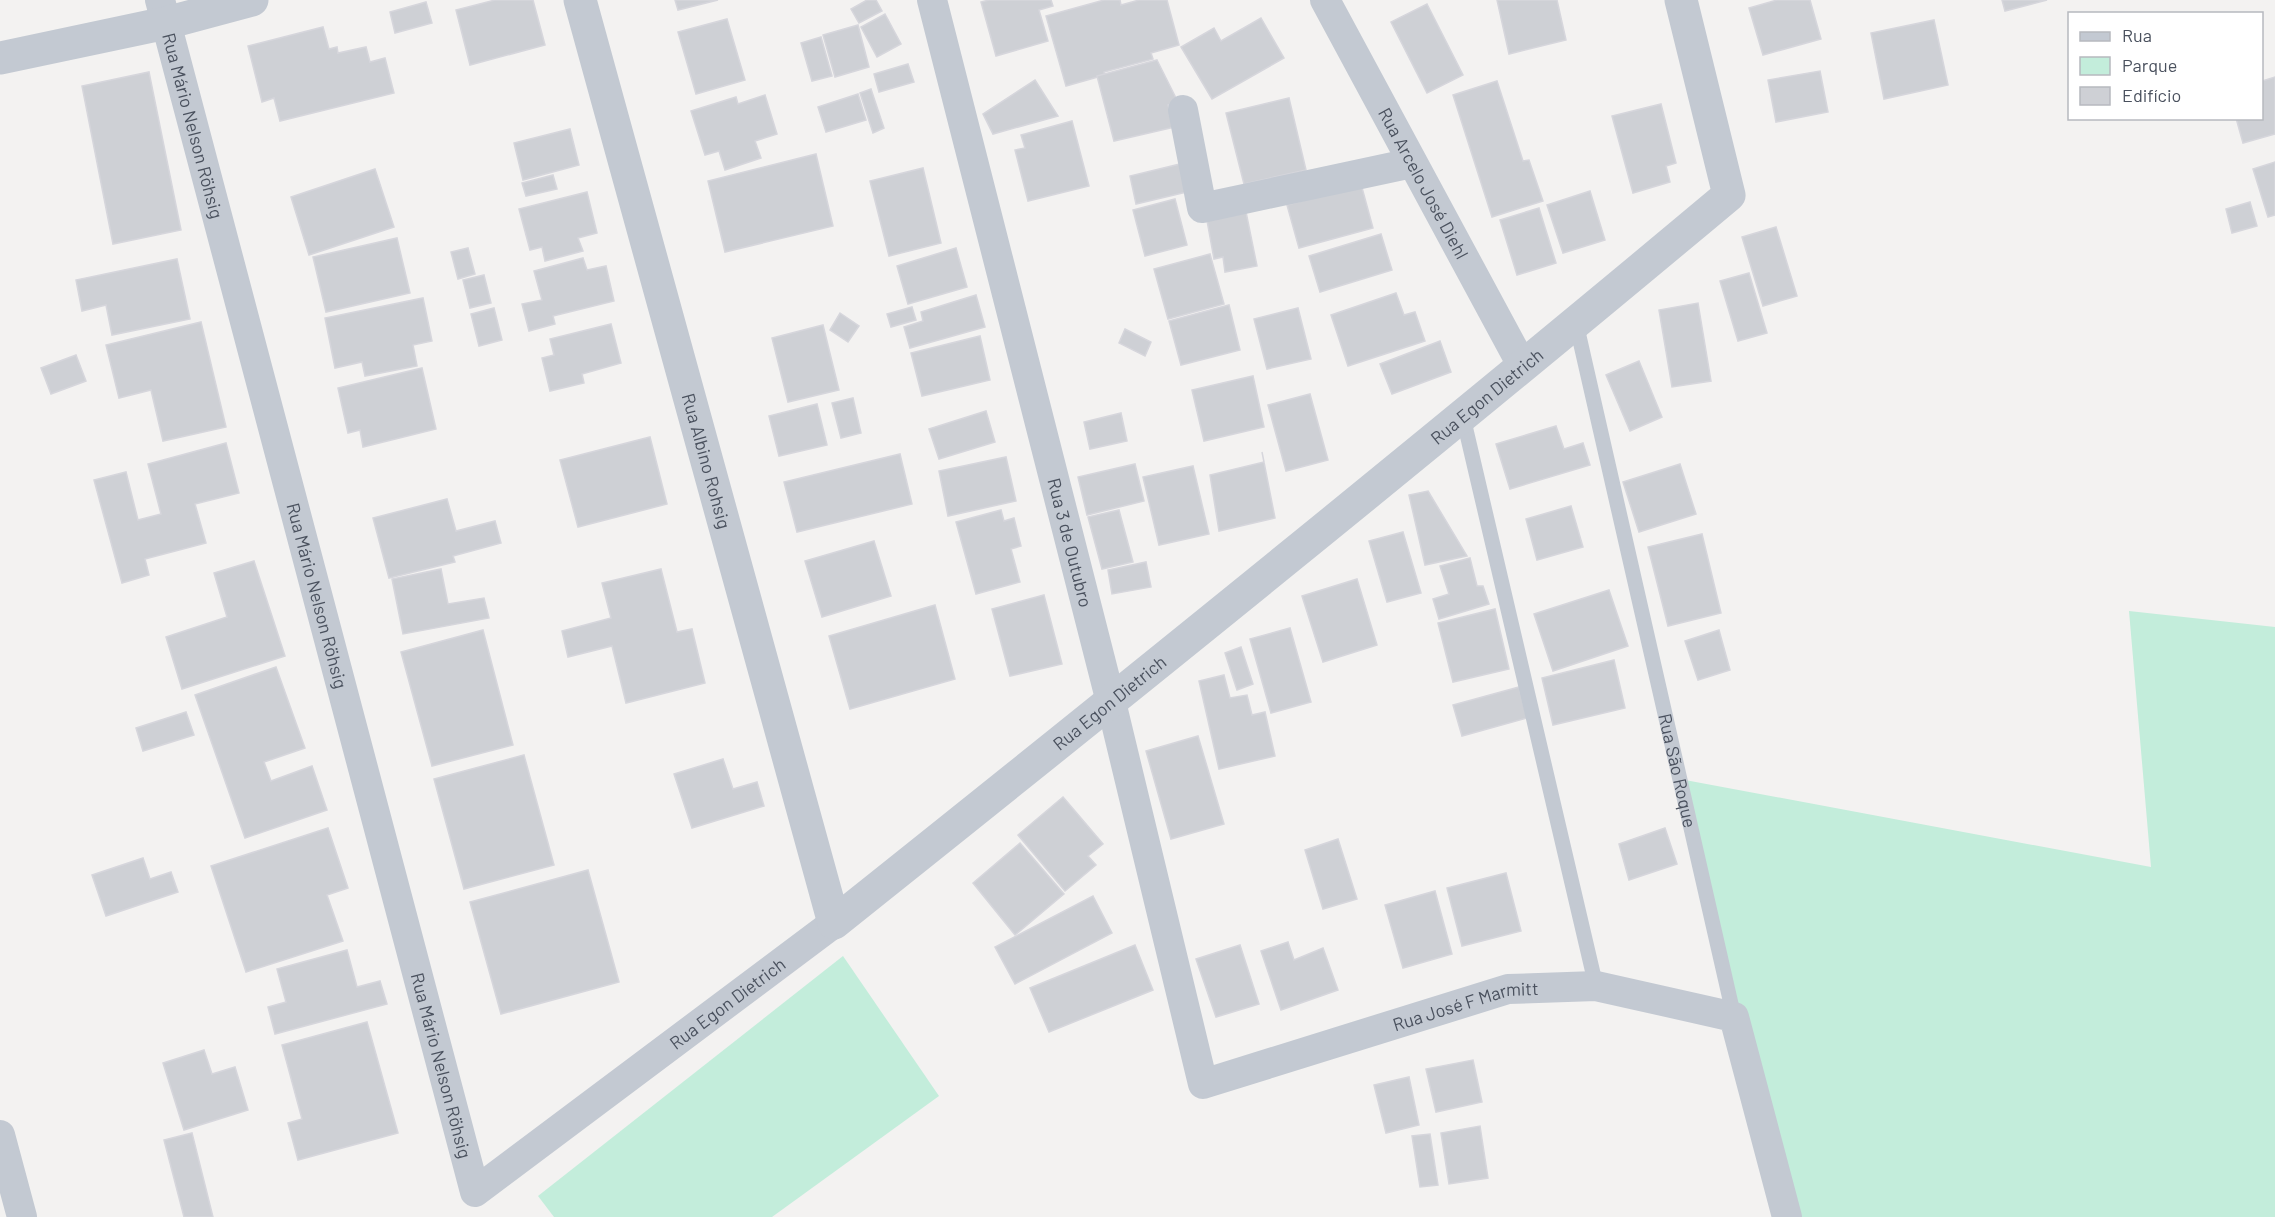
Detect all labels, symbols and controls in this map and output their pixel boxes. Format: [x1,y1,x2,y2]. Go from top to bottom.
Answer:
legend [2068,12,2263,120]
text: Rua [2122,24,2152,46]
street label: Rua Mário Nelson Röhsig [158,30,228,221]
text: Parque [2122,54,2177,76]
text: Edifício [2122,84,2181,106]
street label: Rua Arcelo José Diehl [1374,104,1473,262]
street label: Rua Egon Dietrich [1426,343,1547,449]
street label: Rua Albino Rohsig [678,391,736,531]
street label: Rua 3 de Outubro [1043,476,1097,610]
street label: Rua Mário Nelson Röhsig [282,500,352,691]
street label: Rua Egon Dietrich [1048,650,1170,755]
street label: Rua São Roque [1654,711,1702,830]
street label: Rua Egon Dietrich [665,953,789,1054]
street label: Rua Mário Nelson Röhsig [407,970,477,1161]
street label: Rua José F Marmitt [1390,977,1539,1035]

